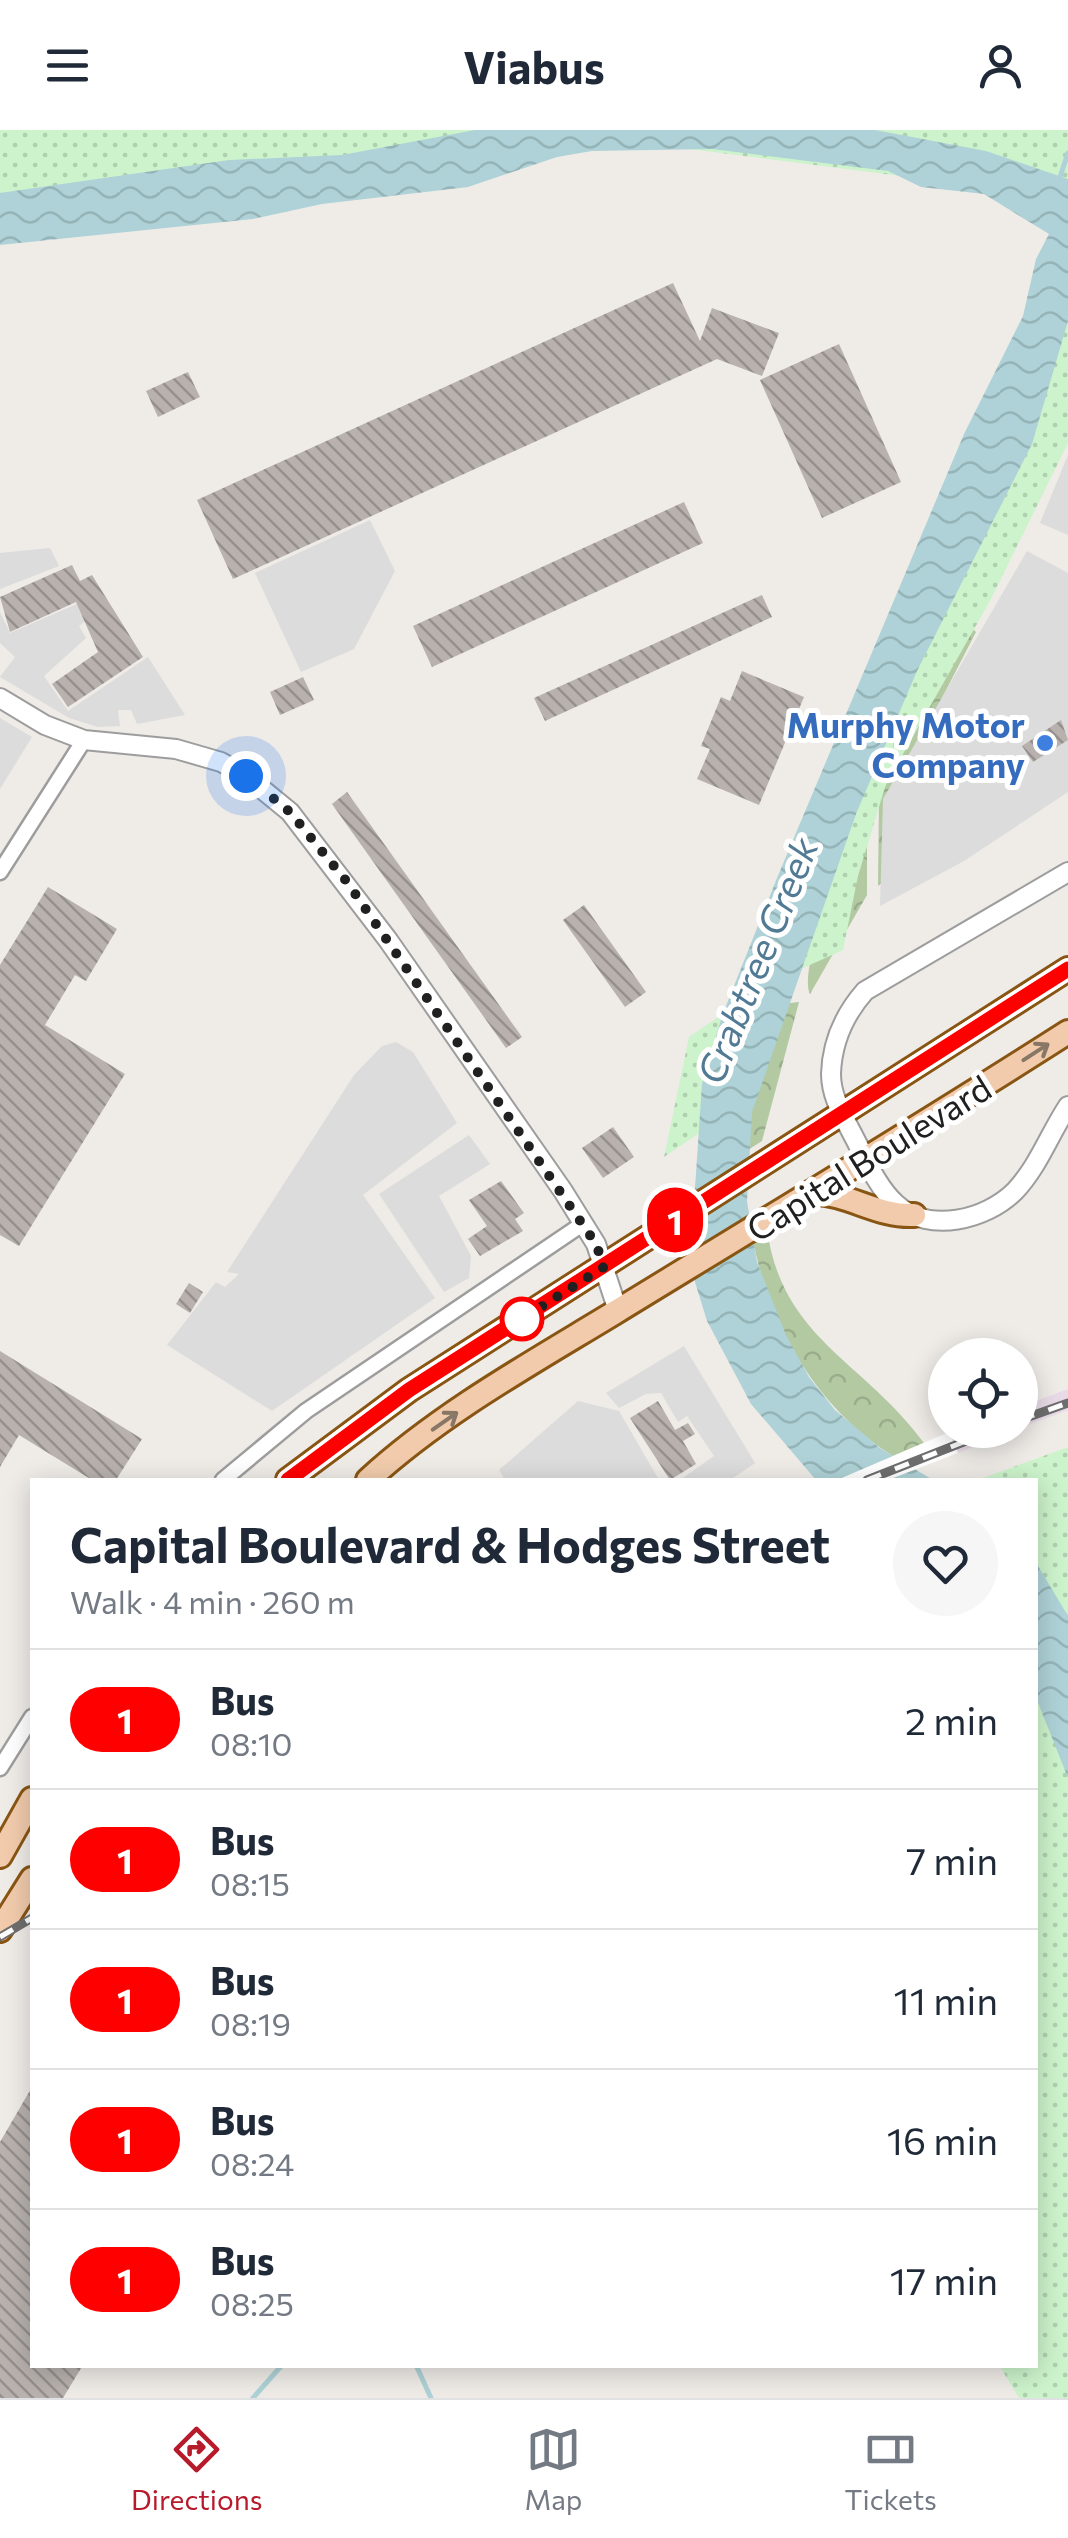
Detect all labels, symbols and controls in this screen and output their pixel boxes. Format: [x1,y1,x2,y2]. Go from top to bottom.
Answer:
icon: menu [40,38,95,93]
text: Viabus [463,38,605,93]
icon: person [973,38,1028,93]
place label: Murphy Motor Company [786,702,1025,785]
marker: Murphy Motor Company [1034,732,1056,754]
your location [221,751,271,801]
water label: Crabtree Creek [685,829,827,1090]
one-way arrow [1022,1041,1050,1062]
street label: Capital Boulevard [738,1065,998,1249]
line badge: 1 [642,1188,708,1252]
text: 1 [667,1199,683,1242]
unlabelled marker [501,1298,543,1340]
map controls [928,1338,1038,1448]
button: locate [928,1338,1038,1448]
one-way arrow [430,1411,458,1432]
button: heart [893,1511,998,1616]
text: Capital Boulevard & Hodges Street [70,1514,830,1573]
text: Walk · 4 min · 260 m [70,1581,355,1621]
text: Bus [210,1676,275,1723]
text: 2 min [905,1696,998,1743]
text: 1 [117,1698,133,1741]
text: 08:10 [210,1723,292,1763]
text: Bus [210,1816,275,1863]
text: 7 min [906,1836,998,1883]
text: 1 [117,1838,133,1881]
text: 08:15 [210,1863,290,1903]
text: Bus [210,1956,275,2003]
text: 11 min [894,1976,998,2023]
text: 1 [117,1978,133,2021]
text: 08:19 [210,2003,291,2043]
text: Bus [210,2096,275,2143]
text: 16 min [887,2116,998,2163]
text: 1 [117,2118,133,2161]
text: 08:24 [210,2143,294,2183]
text: Bus [210,2236,275,2283]
text: 17 min [890,2256,998,2303]
text: 1 [117,2258,133,2301]
text: 08:25 [210,2283,294,2323]
tab: Directions [131,2422,262,2516]
tab: Map [525,2422,582,2516]
tab: Tickets [845,2422,937,2516]

